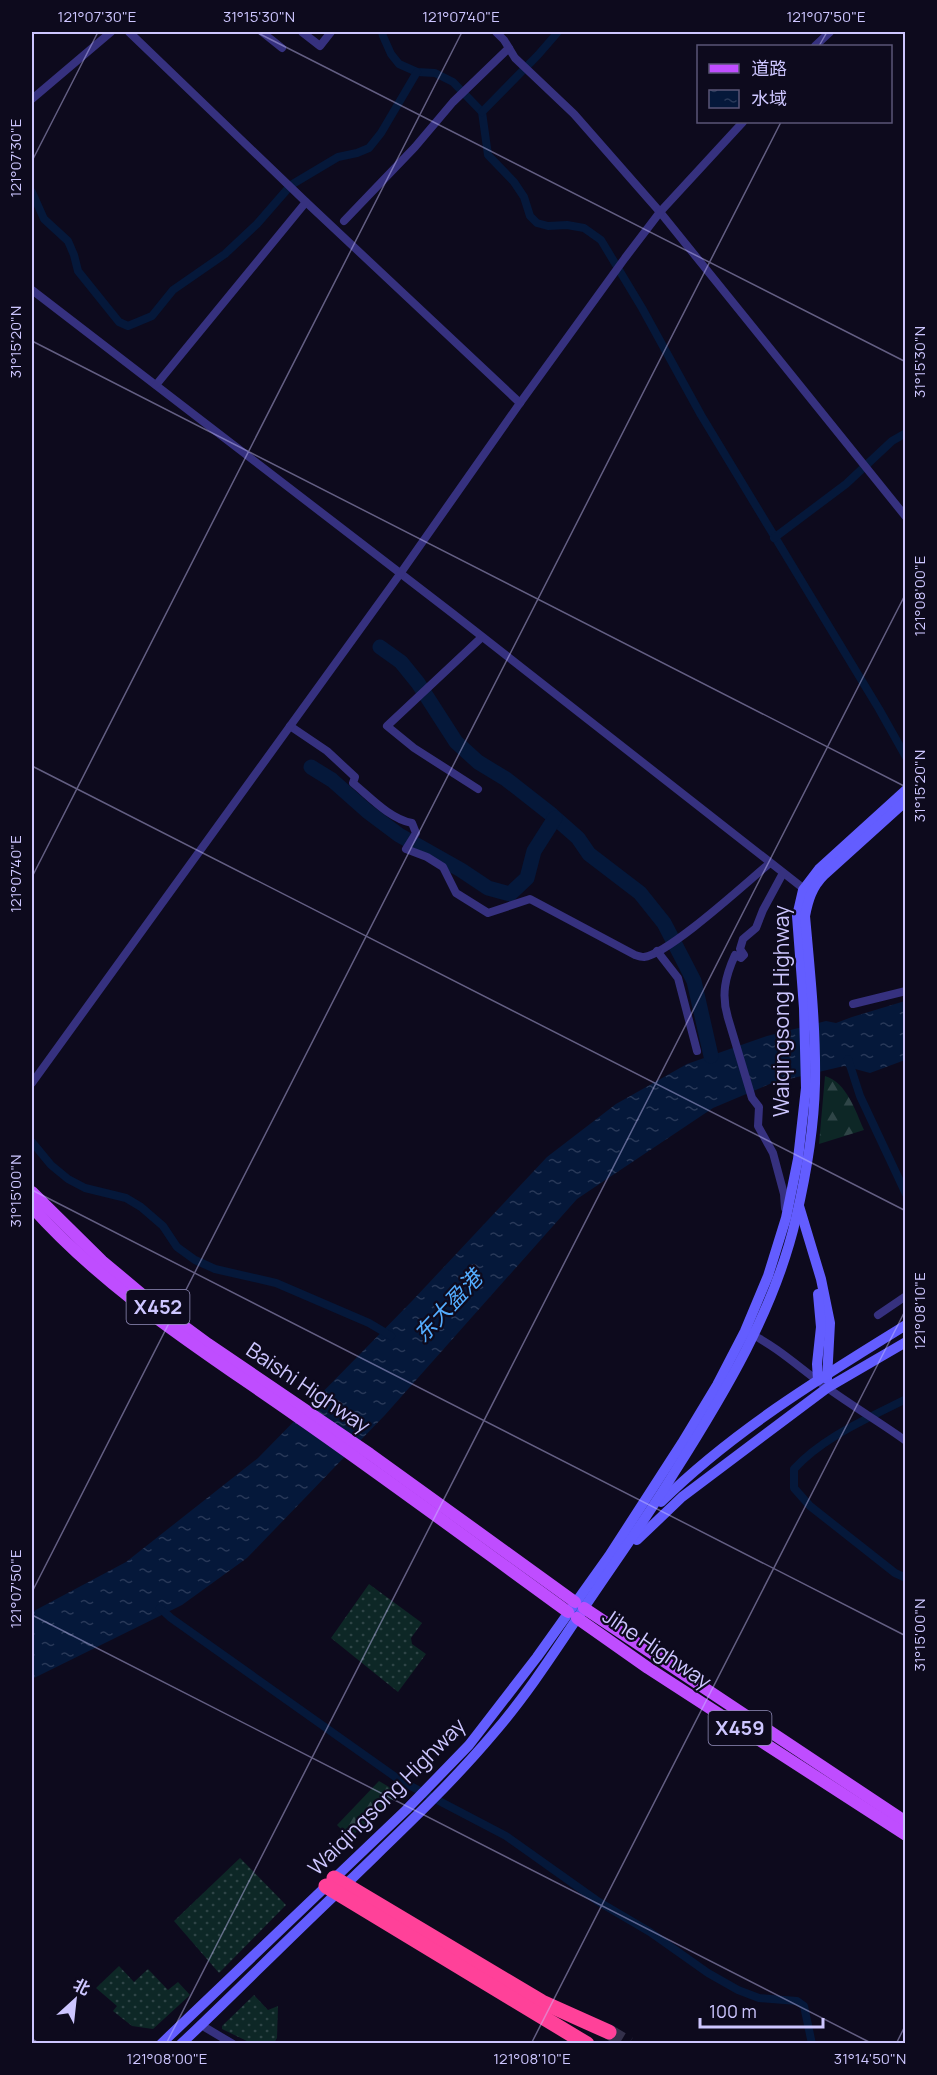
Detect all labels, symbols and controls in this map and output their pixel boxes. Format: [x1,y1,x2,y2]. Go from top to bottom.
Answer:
text: 121°07'30"E [58,6,136,27]
text: 31°15'30"N [223,6,295,27]
text: 121°07'40"E [422,6,500,27]
text: 121°07'50"E [786,6,866,27]
legend [697,45,892,123]
text: 道路 [751,56,787,80]
text: 水域 [751,86,787,110]
text: 121°07'30"E [5,119,26,197]
text: 31°15'20"N [5,306,26,378]
text: 31°15'30"N [909,326,930,398]
text: 121°08'00"E [909,556,930,636]
text: 31°15'20"N [909,750,930,822]
text: 121°07'40"E [5,835,26,913]
street label: Waiqingsong Highway [767,905,795,1117]
text: 31°15'00"N [5,1154,26,1228]
water label: 东大盈港 [407,1261,491,1348]
text: 121°08'10"E [909,1272,930,1350]
road number: X452 [126,1290,190,1324]
street label: Baishi Highway [241,1335,376,1439]
text: 121°07'50"E [5,1549,26,1629]
text: 31°15'00"N [909,1598,930,1672]
street label: Jihe Highway [598,1602,717,1695]
street label: Waiqingsong Highway [301,1711,471,1881]
road number: X459 [708,1711,771,1745]
north arrow [45,1970,105,2030]
text: 北 [70,1973,94,2000]
scale bar [700,1991,823,2029]
text: 100 m [709,1999,757,2023]
text: 121°08'00"E [127,2048,207,2069]
text: 121°08'10"E [493,2048,571,2069]
text: 31°14'50"N [834,2048,906,2069]

